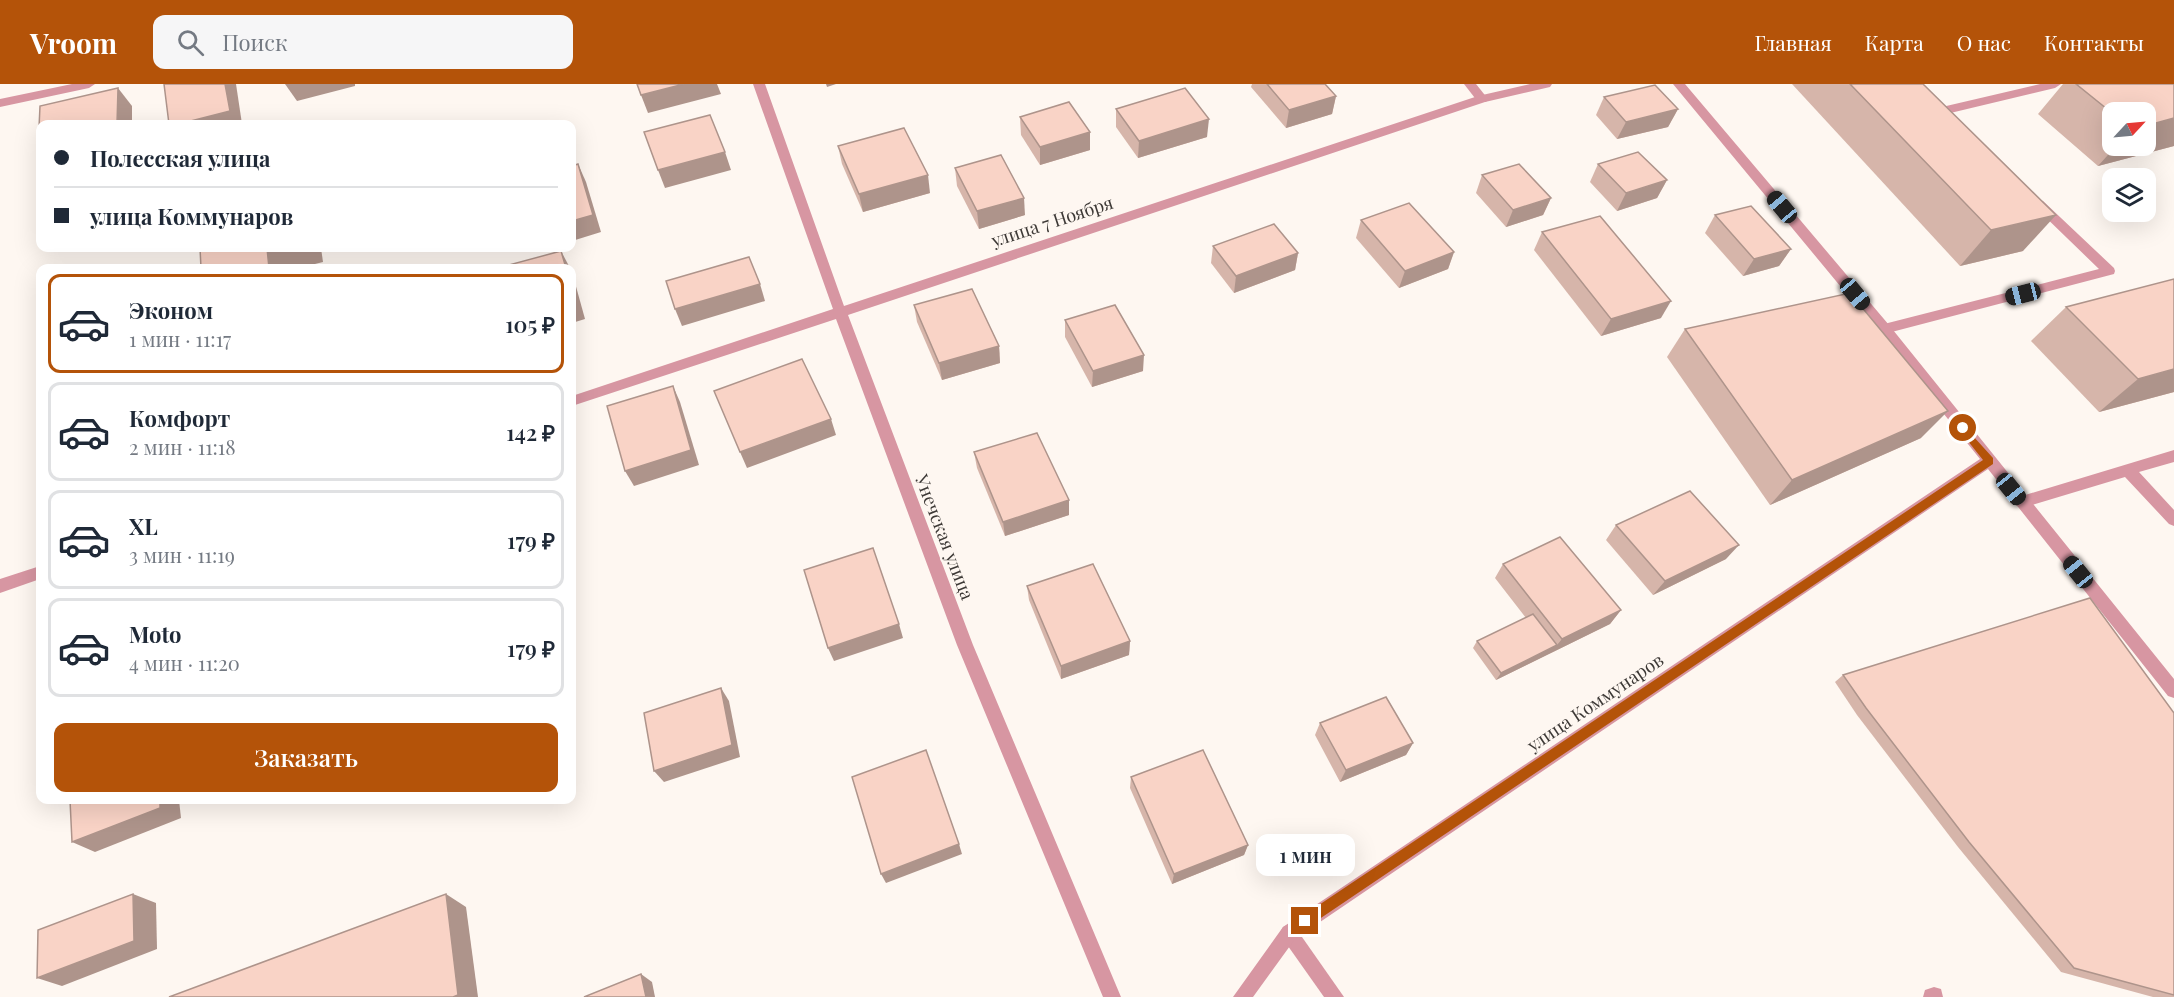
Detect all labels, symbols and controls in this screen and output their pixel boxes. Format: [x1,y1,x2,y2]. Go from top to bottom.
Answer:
search box [153,15,573,69]
text: Vroom [30,24,117,61]
icon: search [174,26,207,59]
text: Поиск [222,27,288,57]
text: Главная [1754,28,1832,56]
text: Карта [1865,28,1924,56]
text: О нас [1957,28,2011,56]
text: Контакты [2044,28,2144,56]
north arrow [2102,102,2156,156]
map controls [2102,102,2156,222]
text: Полесская улица [90,143,270,173]
button: layers [2102,168,2156,222]
car [1764,187,1800,227]
street label: улица 7 Ноября [987,190,1116,252]
text: улица Коммунаров [90,201,293,231]
car [1837,274,1873,314]
car [2003,281,2043,307]
text: Эконом [129,295,213,325]
icon: car [57,297,111,351]
text: 105 ₽ [505,309,555,339]
text: 1 мин · 11:17 [129,325,231,352]
text: Комфорт [129,403,230,433]
icon: car [57,405,111,459]
route start [1949,414,1976,441]
text: 142 ₽ [506,417,555,447]
text: 2 мин · 11:18 [129,433,236,460]
car [1993,469,2029,509]
street label: Унечская улица [910,470,980,603]
text: XL [129,511,158,541]
icon: car [57,513,111,567]
text: 179 ₽ [507,525,555,555]
text: 3 мин · 11:19 [129,541,235,568]
car [2060,552,2096,592]
text: Moto [129,619,182,649]
icon: car [57,621,111,675]
text: 179 ₽ [507,633,555,663]
street label: улица Коммунаров [1521,647,1668,757]
text: 4 мин · 11:20 [129,649,240,676]
button: Заказать [54,723,558,792]
callout: 1 мин [1256,834,1354,876]
text: 1 мин [1279,841,1332,868]
route end [1291,907,1318,934]

